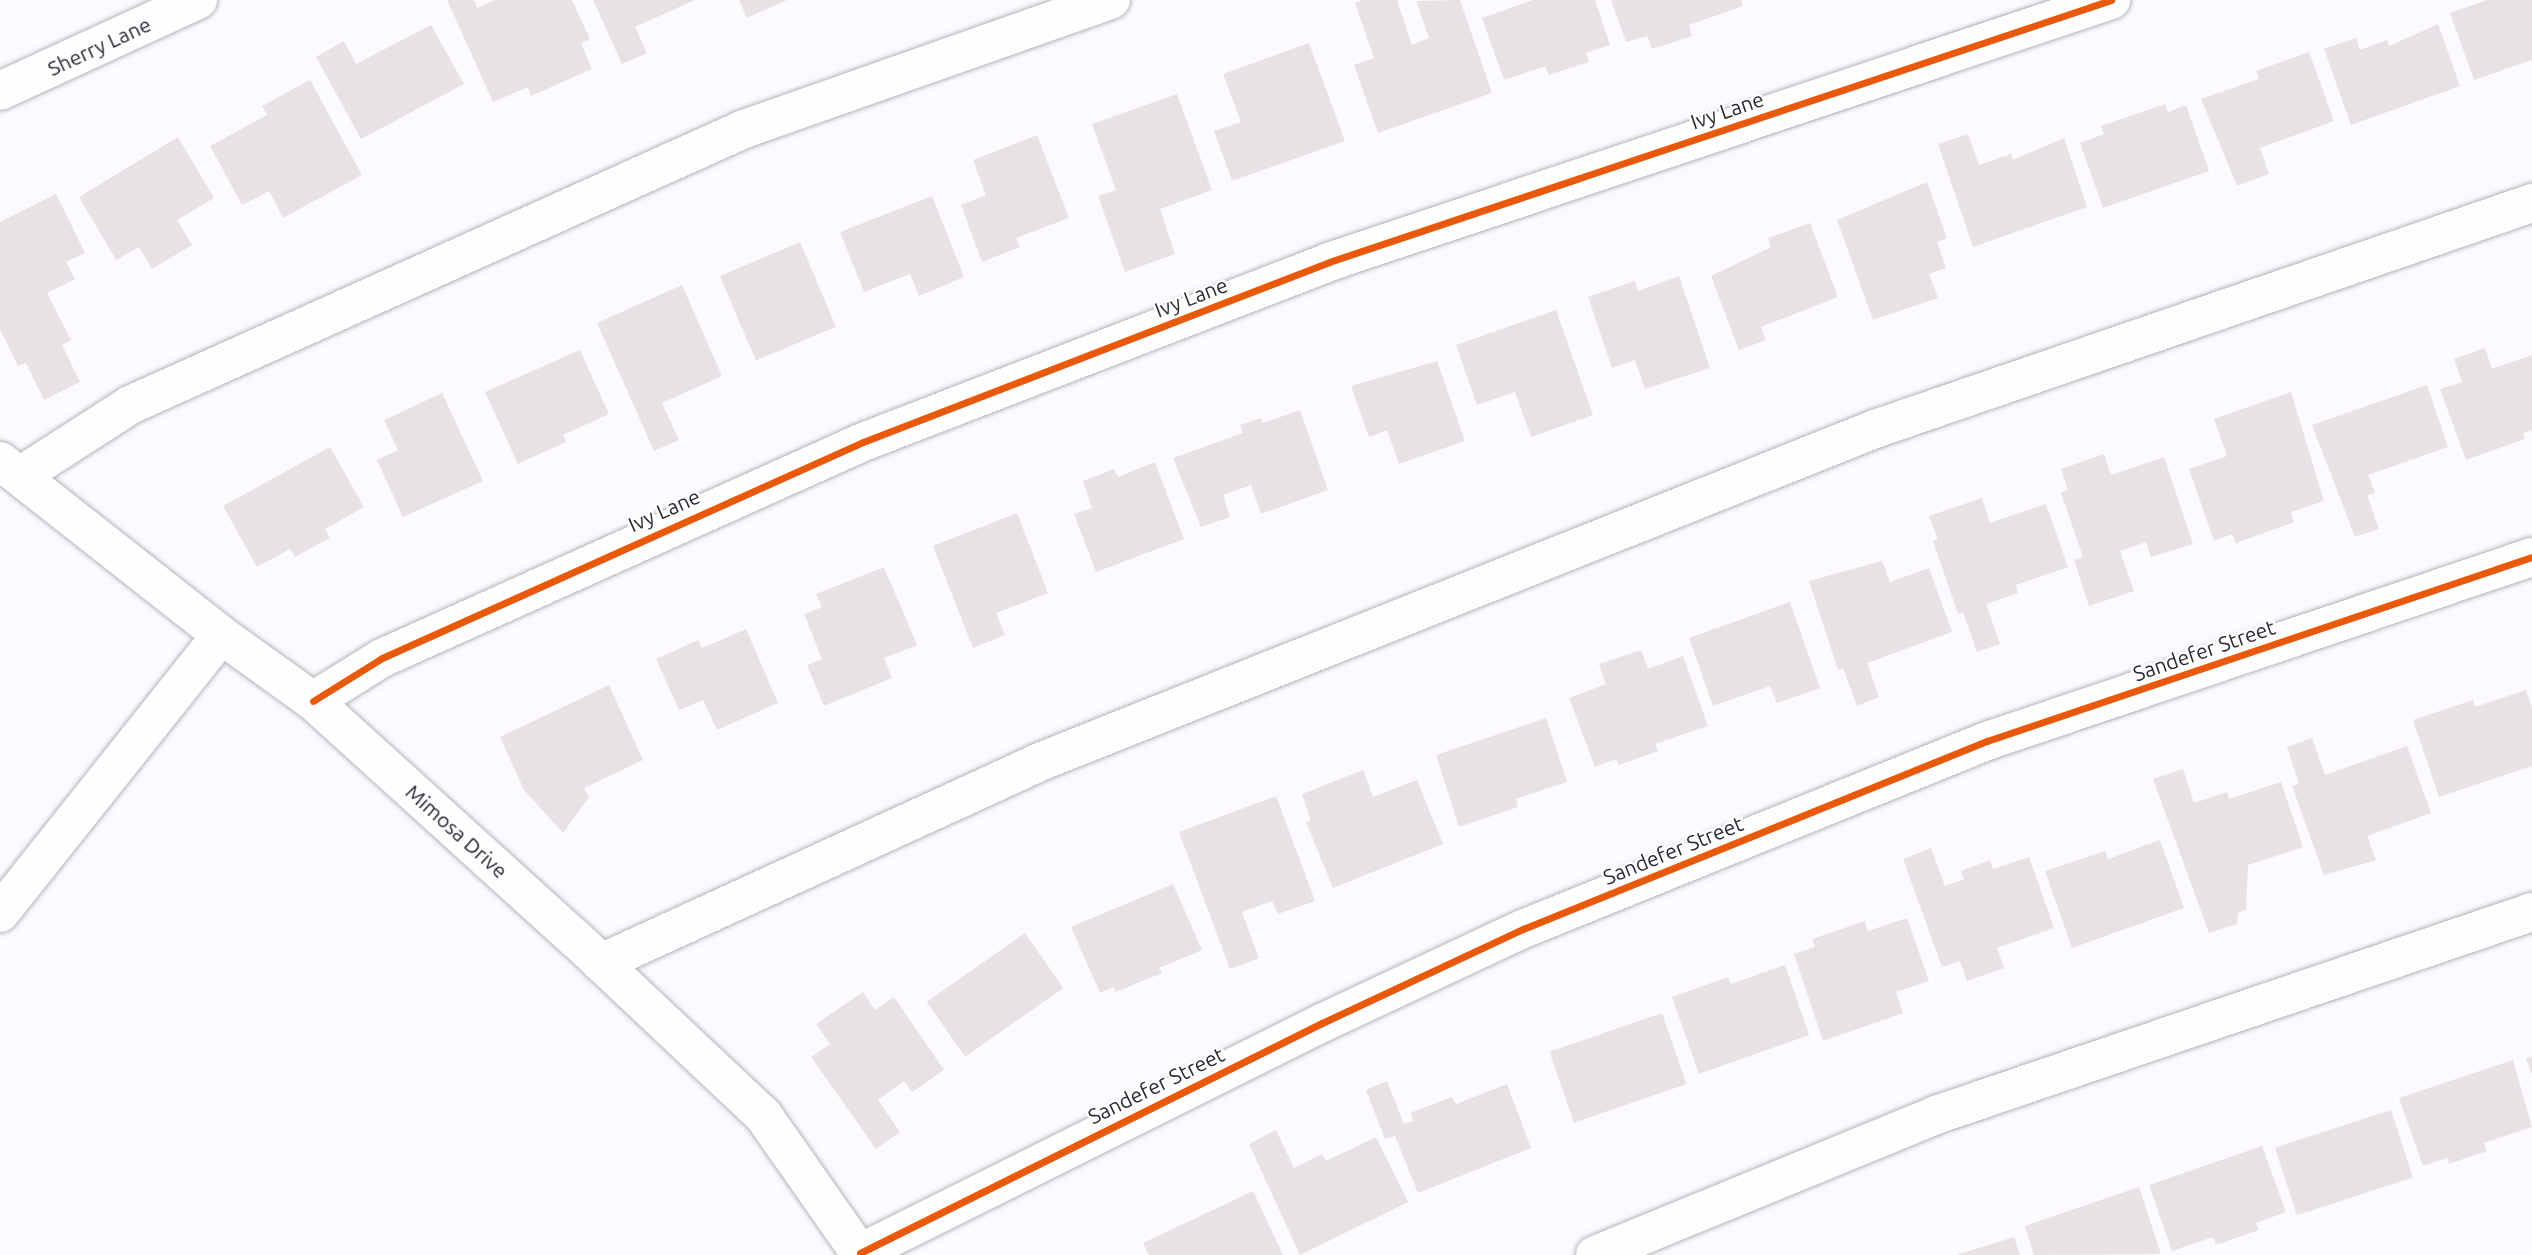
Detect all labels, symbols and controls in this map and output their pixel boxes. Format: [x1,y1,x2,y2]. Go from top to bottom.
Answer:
street label: Sherry Lane [43,11,155,81]
street label: Ivy Lane [1687,86,1767,134]
street label: Ivy Lane [1151,272,1231,322]
street label: Ivy Lane [624,483,704,537]
street label: Sandefer Street [2130,614,2278,686]
street label: Mimosa Drive [401,779,513,883]
street label: Sandefer Street [1599,810,1747,890]
street label: Sandefer Street [1084,1041,1228,1129]

